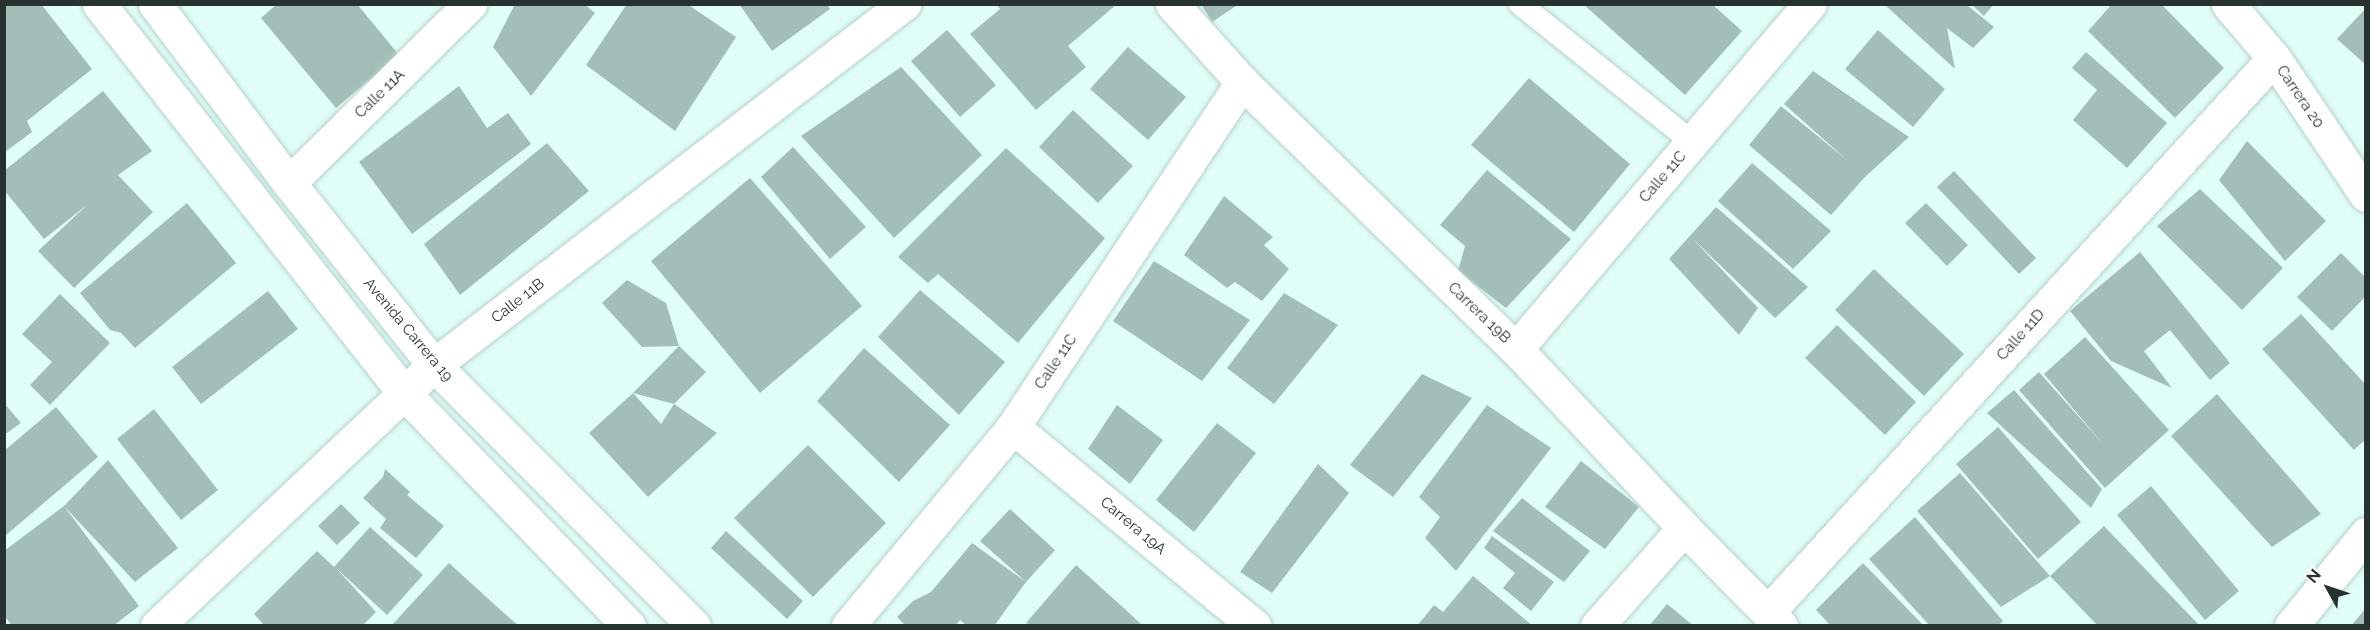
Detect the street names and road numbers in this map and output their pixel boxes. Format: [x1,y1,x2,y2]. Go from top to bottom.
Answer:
street label: Carrera 20 [2272,62,2328,132]
street label: Calle 11A [351,66,409,122]
street label: Calle 11C [1636,148,1690,206]
street label: Avenida Carrera 19 [359,275,457,385]
street label: Calle 11B [488,275,548,327]
street label: Carrera 19B [1444,279,1514,347]
street label: Calle 11D [1993,306,2049,364]
street label: Calle 11C [1031,331,1081,393]
street label: Carrera 19A [1097,493,1169,559]

